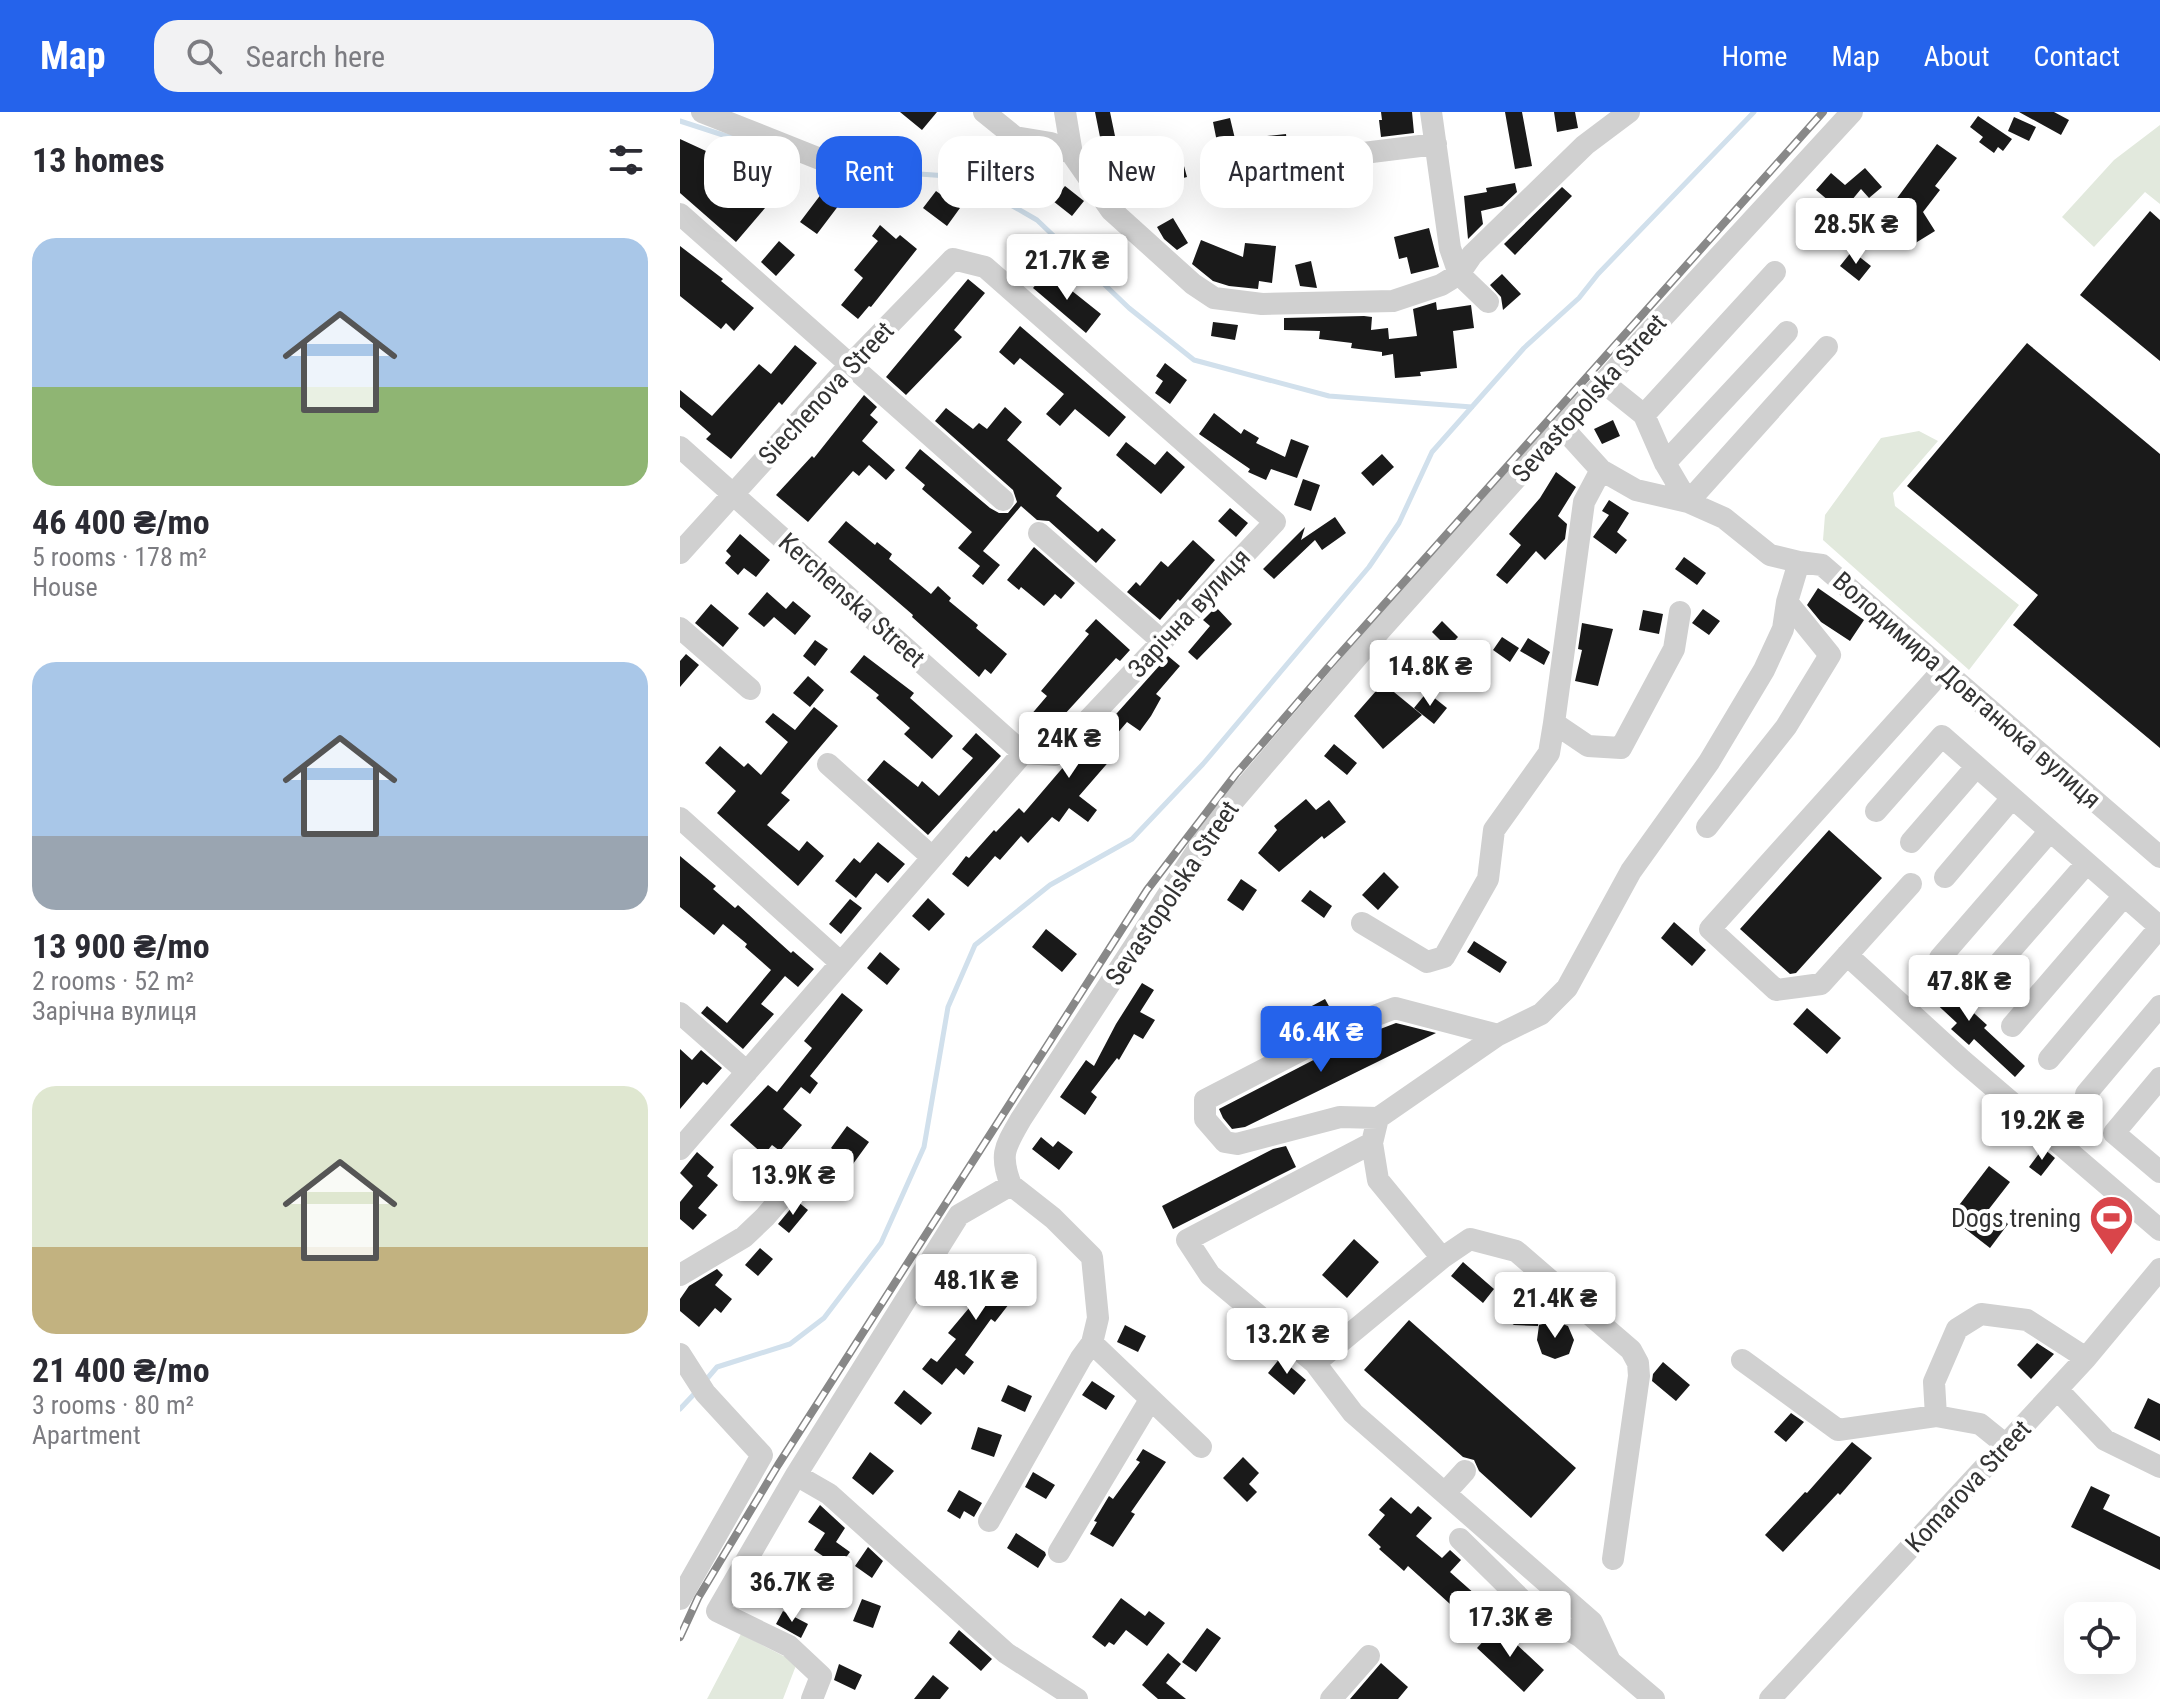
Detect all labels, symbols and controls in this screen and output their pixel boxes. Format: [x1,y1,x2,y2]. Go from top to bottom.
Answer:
search box [154,20,714,92]
text: Map [40,34,106,78]
icon: search [182,34,226,78]
text: Search here [246,39,385,74]
text: Home [1722,40,1787,73]
text: Map [1831,40,1880,73]
text: About [1924,40,1990,73]
text: Contact [2034,40,2120,73]
chip: Buy [704,136,800,208]
chip: Rent [816,136,922,208]
chip: Filters [938,136,1063,208]
chip: New [1079,136,1184,208]
chip: Apartment [1200,136,1373,208]
icon: filters [604,138,648,182]
text: 13 homes [32,140,165,180]
pin: 28.5K ₴ [1782,198,1930,266]
text: 28.5K ₴ [1814,209,1898,239]
pin: 21.7K ₴ [993,234,1141,302]
text: 21.7K ₴ [1025,245,1109,275]
icon: home [268,290,412,434]
street label: Sevastopolska Street [1506,308,1672,488]
street label: Siechenova Street [752,315,900,471]
text: 46 400 ₴/mo [32,502,210,542]
street label: Kerchenska Street [773,527,931,673]
text: 5 rooms · 178 m² [32,542,207,572]
street label: Зарічна вулиця [1122,542,1256,684]
street label: Володимира Довганюка вулиця [1827,566,2107,814]
text: House [32,572,98,602]
pin: 14.8K ₴ [1356,640,1504,708]
text: 14.8K ₴ [1388,651,1472,681]
pin: 24K ₴ [1013,712,1125,780]
icon: home [268,714,412,858]
text: 24K ₴ [1037,723,1101,753]
street label: Sevastopolska Street [1099,795,1245,991]
text: 13 900 ₴/mo [32,926,210,966]
pin: 47.8K ₴ [1895,955,2043,1023]
text: 2 rooms · 52 m² [32,966,194,996]
text: 47.8K ₴ [1927,966,2011,996]
text: Зарічна вулиця [32,996,197,1026]
pin: 46.4K ₴ [1247,1006,1395,1074]
text: 46.4K ₴ [1279,1017,1363,1047]
pin: 19.2K ₴ [1968,1094,2116,1162]
text: 19.2K ₴ [2000,1105,2084,1135]
icon: home [268,1138,412,1282]
pin: 13.9K ₴ [719,1149,867,1217]
text: 13.9K ₴ [751,1160,835,1190]
sports icon: Dogs trening [2088,1194,2136,1257]
place label: Dogs trening [1951,1203,2081,1233]
pin: 48.1K ₴ [902,1254,1050,1322]
text: 48.1K ₴ [934,1265,1018,1295]
pin: 21.4K ₴ [1481,1272,1629,1340]
text: 21.4K ₴ [1513,1283,1597,1313]
pin: 13.2K ₴ [1213,1308,1361,1376]
text: 13.2K ₴ [1245,1319,1329,1349]
text: 21 400 ₴/mo [32,1350,210,1390]
text: 3 rooms · 80 m² [32,1390,194,1420]
street label: Komarova Street [1899,1414,2037,1558]
text: Apartment [32,1420,141,1450]
pin: 36.7K ₴ [718,1556,866,1624]
text: 36.7K ₴ [750,1567,834,1597]
pin: 17.3K ₴ [1436,1591,1584,1659]
text: 17.3K ₴ [1468,1602,1552,1632]
map controls [2064,1602,2136,1674]
button: locate [2064,1602,2136,1674]

